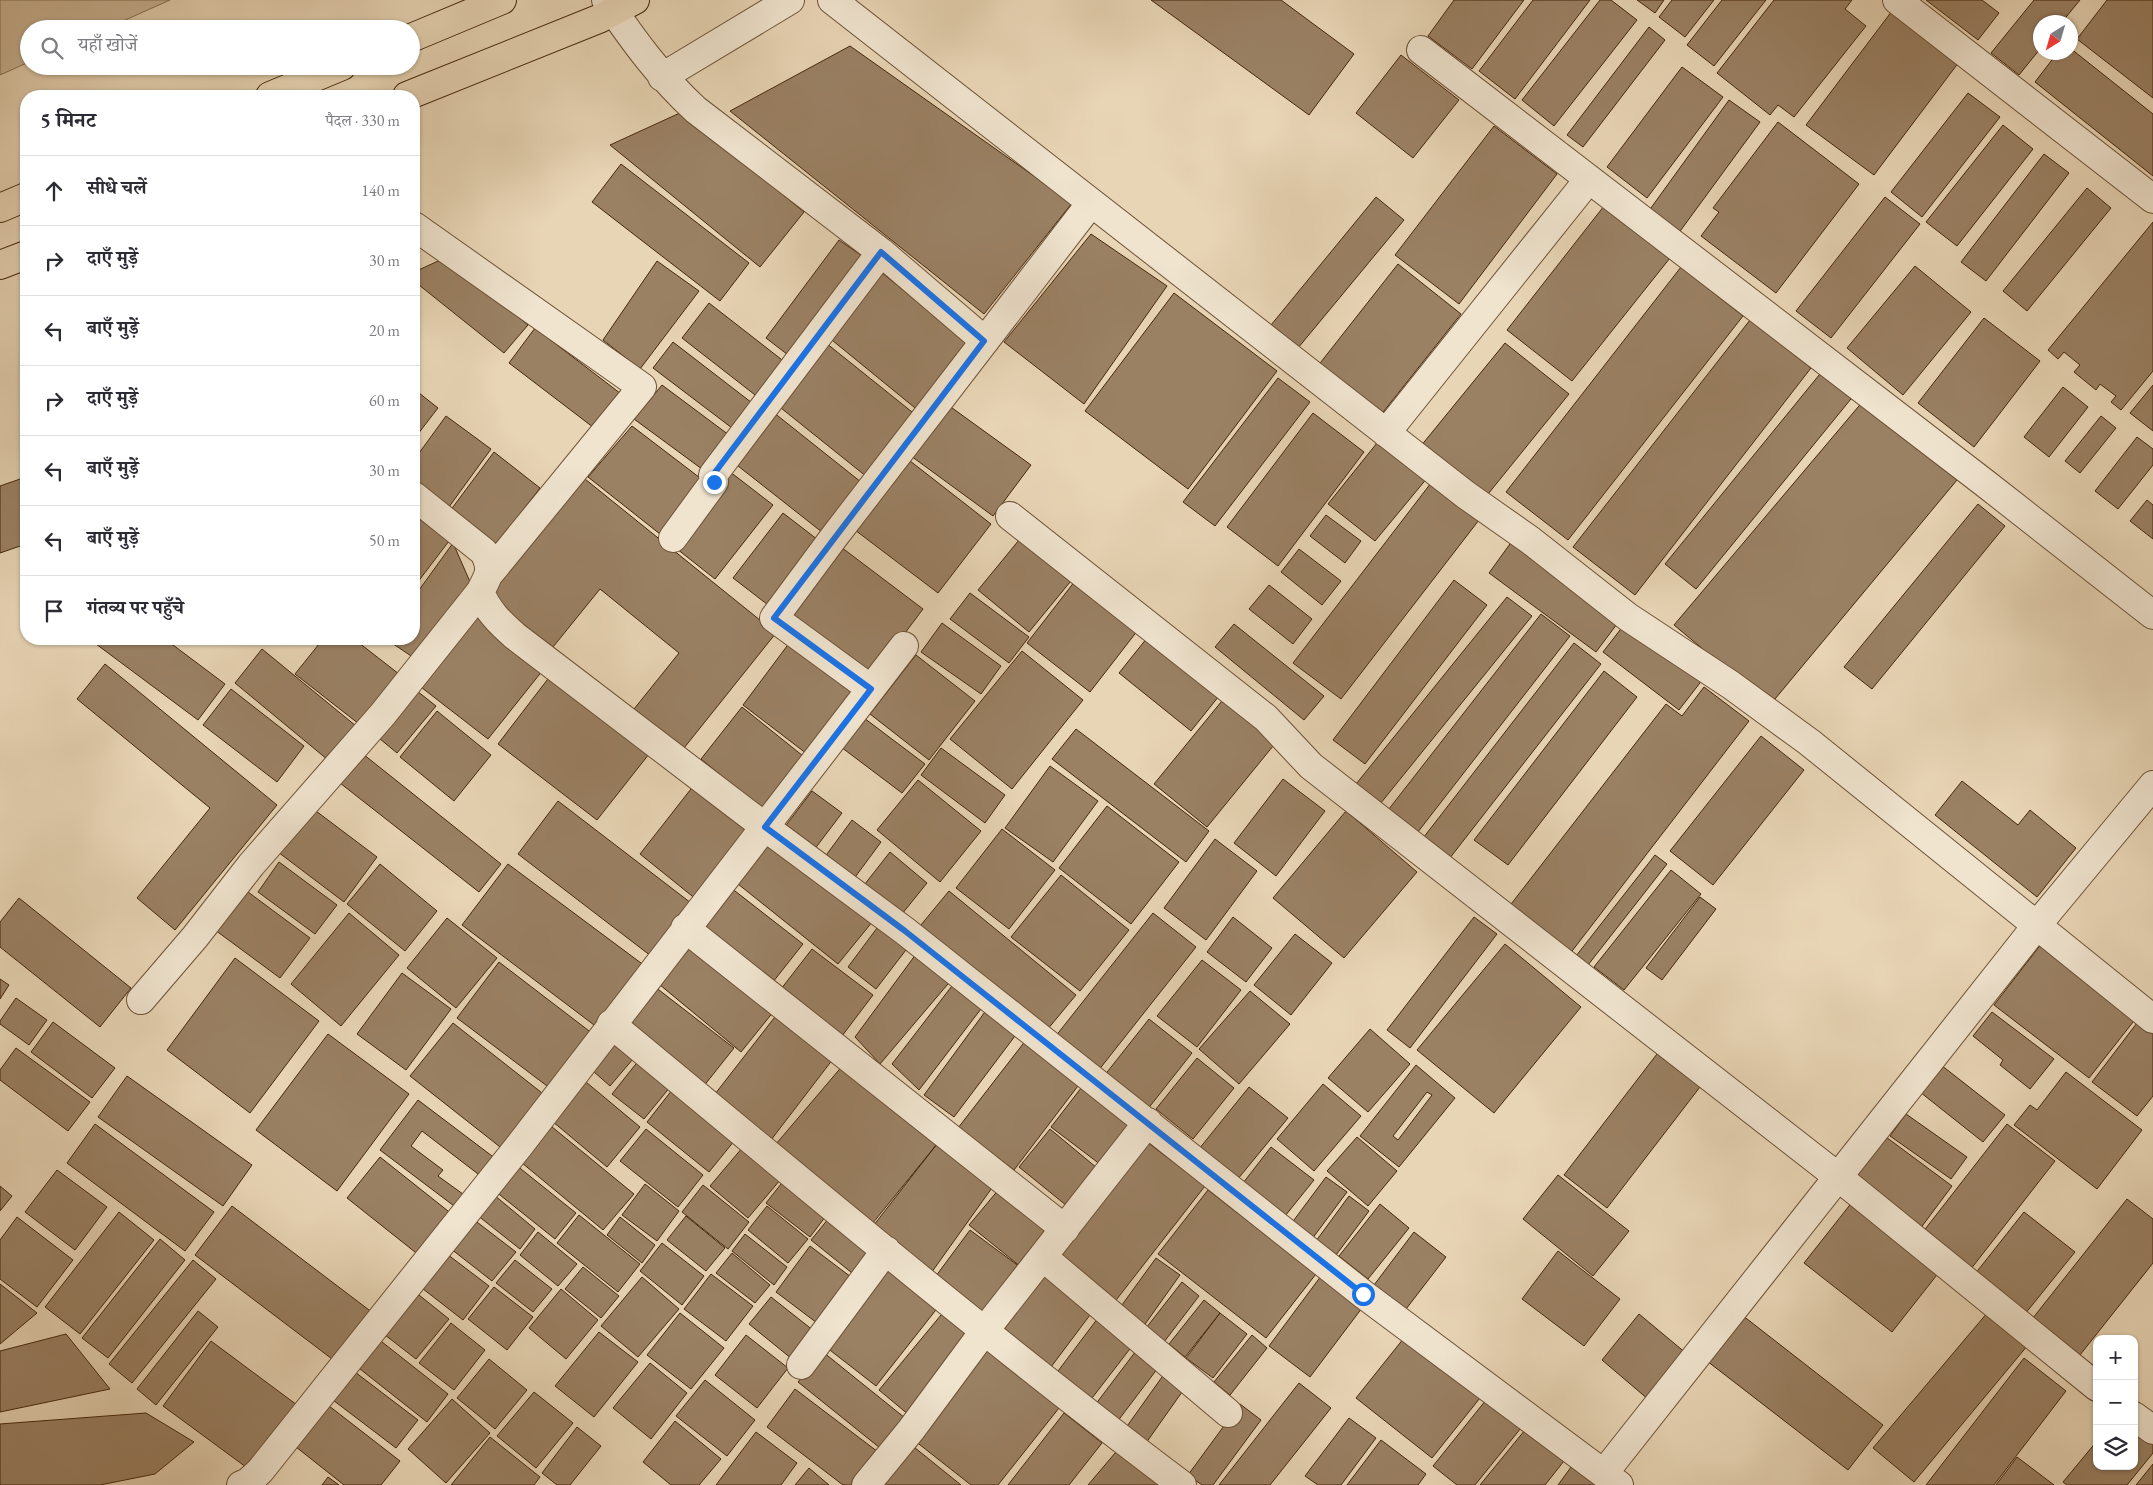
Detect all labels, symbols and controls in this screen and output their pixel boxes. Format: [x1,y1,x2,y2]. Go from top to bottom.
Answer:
north arrow [2033,15,2078,60]
search box [20,20,420,75]
text: यहाँ खोजें [78,32,137,57]
icon: search [38,34,66,62]
text: 5 मिनट [40,106,96,133]
text: पैदल · 330 m [326,110,400,131]
text: सीधे चलें [87,175,147,200]
icon: ahead [40,177,68,205]
text: 140 m [361,180,400,201]
text: दाएँ मुड़ें [87,245,138,270]
icon: right [40,247,68,275]
text: 30 m [369,250,400,271]
text: बाएँ मुड़ें [87,315,139,340]
icon: left [40,317,68,345]
text: 20 m [369,320,400,341]
text: दाएँ मुड़ें [87,385,138,410]
icon: right [40,387,68,415]
text: 60 m [369,390,400,411]
text: बाएँ मुड़ें [87,455,139,480]
icon: left [40,457,68,485]
text: 30 m [369,460,400,481]
route end [703,471,726,494]
text: बाएँ मुड़ें [87,525,139,550]
icon: left [40,527,68,555]
text: 50 m [369,530,400,551]
text: गंतव्य पर पहुँचे [87,595,184,620]
icon: arrive [40,597,68,625]
route start [1352,1283,1375,1306]
map controls [2093,1335,2138,1470]
button: + [2093,1335,2138,1380]
button: − [2093,1380,2138,1425]
button: layers [2093,1425,2138,1470]

